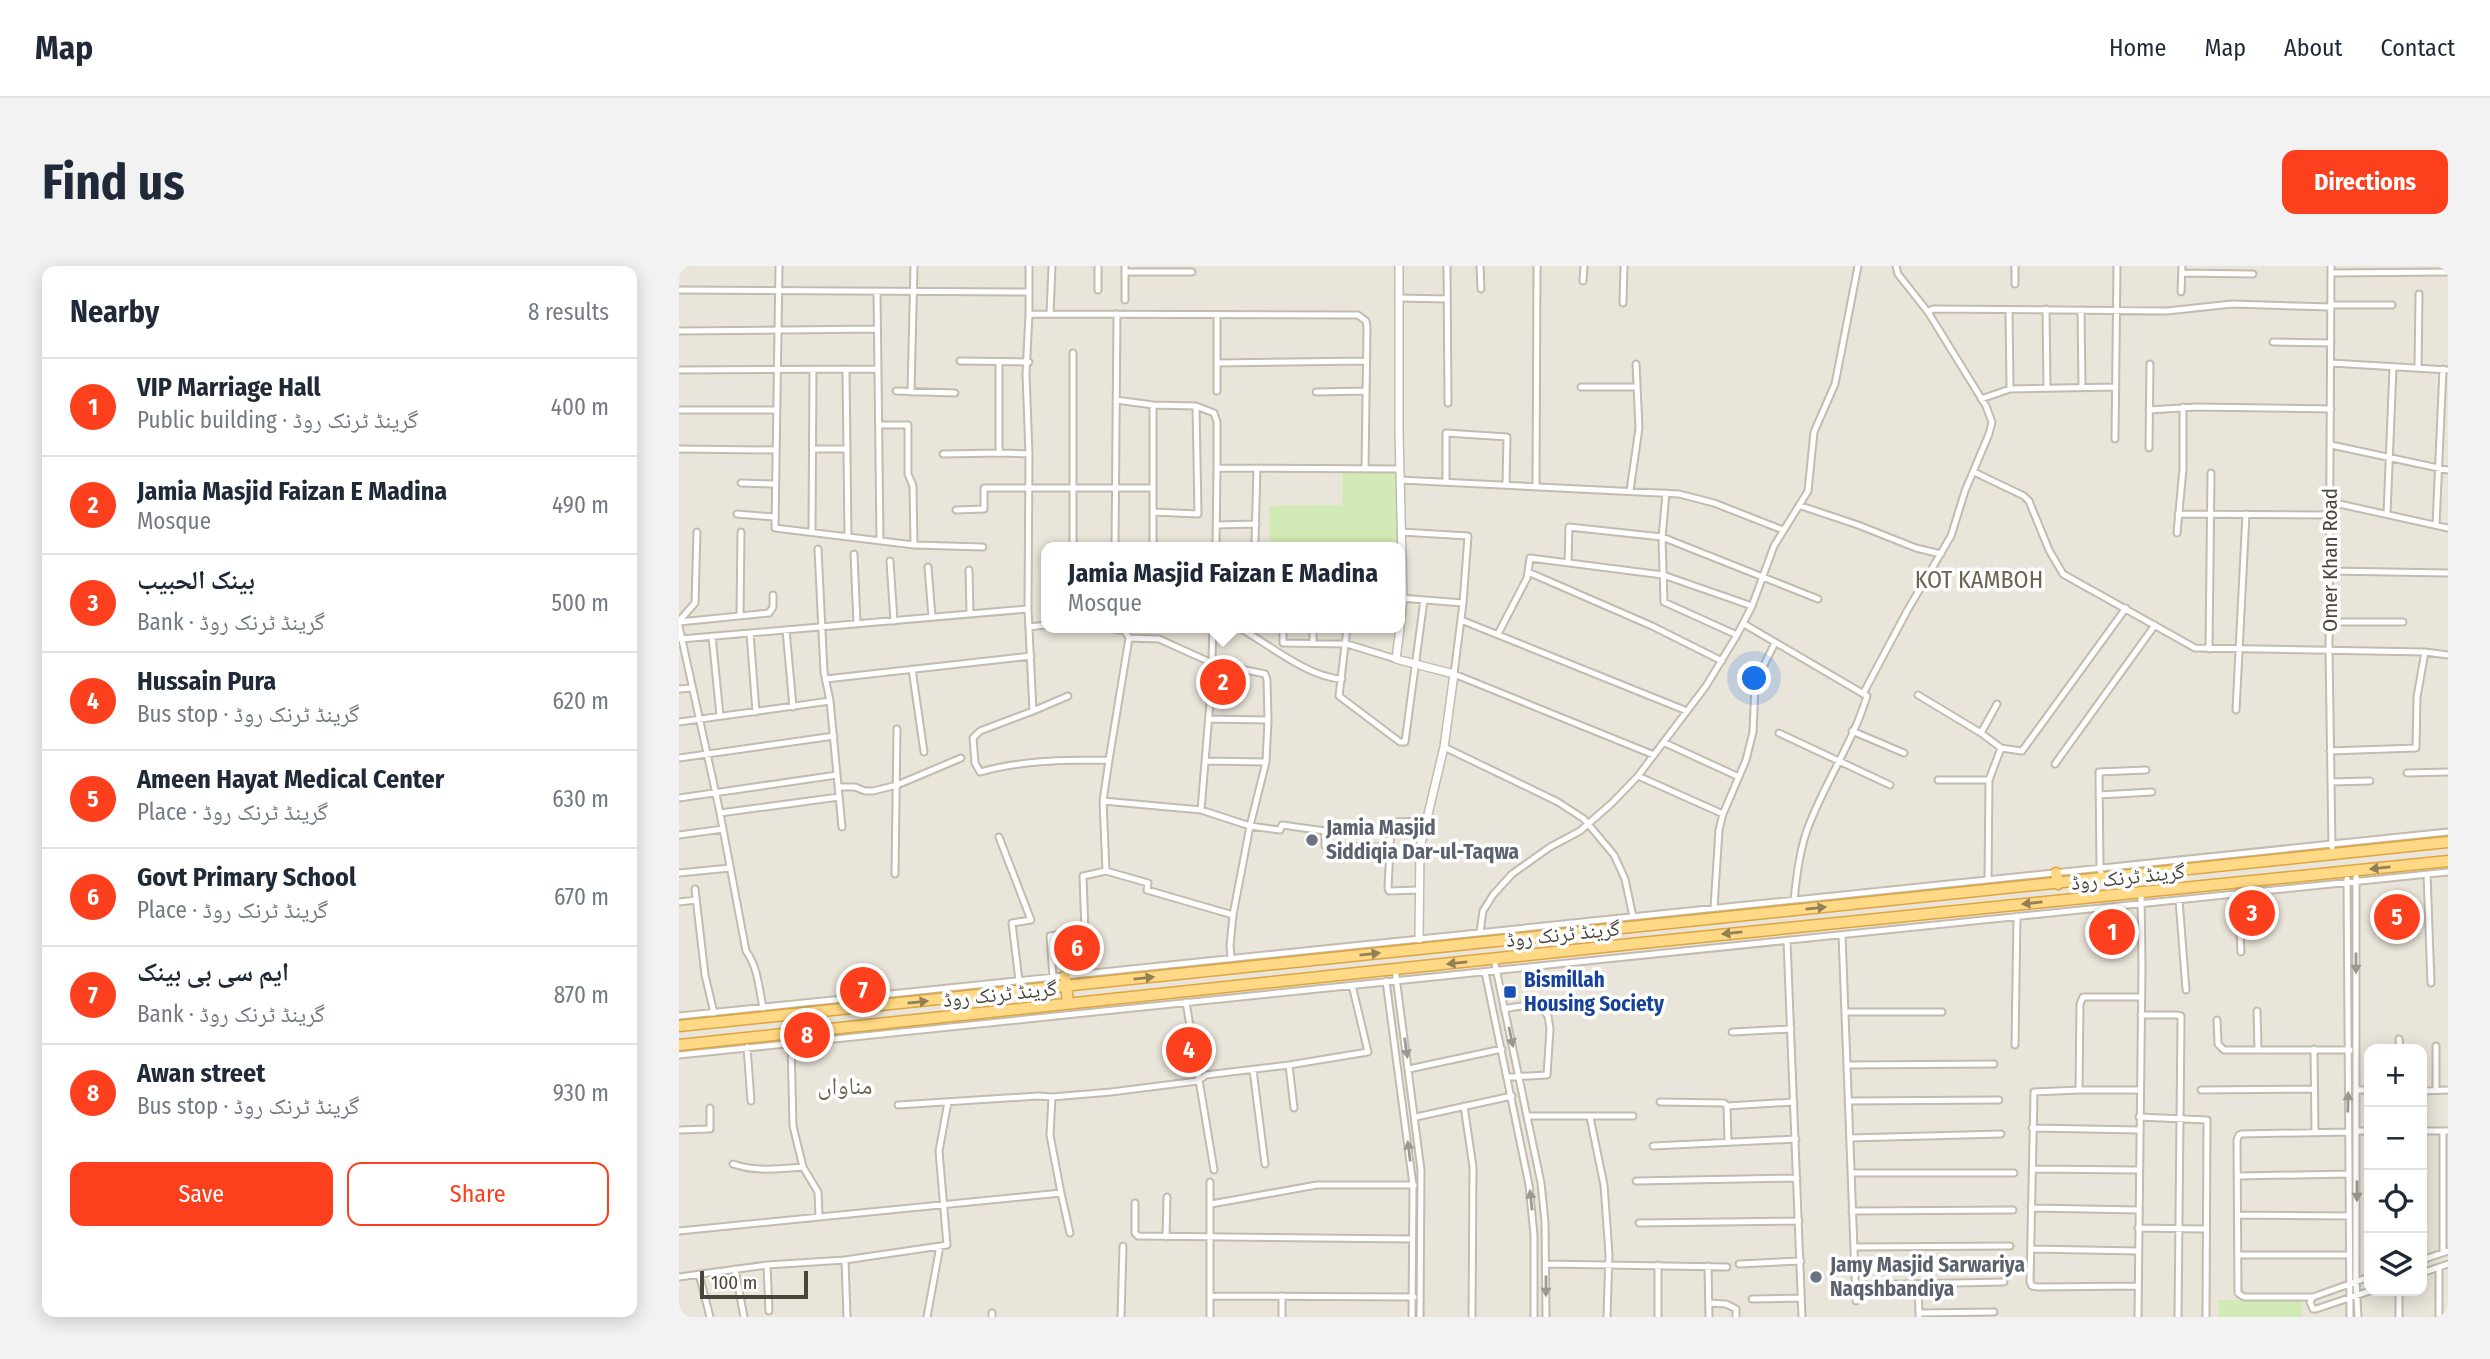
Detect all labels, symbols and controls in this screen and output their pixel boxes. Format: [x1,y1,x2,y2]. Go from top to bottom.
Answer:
text: Map [35,28,93,68]
text: Home [2109,34,2166,62]
text: Map [2204,34,2246,62]
text: About [2284,34,2342,62]
text: Contact [2380,34,2455,62]
button: Directions [2282,150,2448,214]
text: Find us [42,153,185,212]
text: Nearby [70,294,159,330]
text: 8 results [528,298,609,326]
text: VIP Marriage Hall [137,372,321,403]
text: 1 [88,393,98,421]
text: 400 m [551,393,609,421]
text: Public building · گرینڈ ٹرنک روڈ [137,406,418,434]
text: Jamia Masjid Faizan E Madina [137,476,447,507]
street label: Omer Khan Road [2317,488,2343,632]
text: 2 [88,491,98,519]
text: 490 m [552,491,609,519]
text: Mosque [137,507,211,535]
popup [1041,542,1405,633]
text: Jamia Masjid Faizan E Madina [1068,558,1378,589]
text: بينک الحبيب [137,565,255,596]
district label: KOT KAMBOH [1915,566,2043,594]
text: 3 [88,589,98,617]
text: 500 m [551,589,609,617]
text: Mosque [1068,589,1142,617]
text: Bank · گرینڈ ٹرنک روڈ [137,608,325,636]
pin: 2 [1200,656,1246,708]
your location [1737,661,1771,695]
text: Hussain Pura [137,666,276,697]
text: 4 [87,687,99,715]
text: 620 m [553,687,609,715]
text: Bus stop · گرینڈ ٹرنک روڈ [137,700,360,728]
text: Ameen Hayat Medical Center [137,764,444,795]
text: 5 [87,785,99,813]
text: 630 m [552,785,609,813]
text: Place · گرینڈ ٹرنک روڈ [137,798,328,826]
place label: Jamia Masjid Siddiqia Dar-ul-Taqwa [1325,815,1519,865]
marker: Jamia Masjid Siddiqia Dar-ul-Taqwa [1304,832,1320,848]
street label: گرینڈ ٹرنک روڈ [2070,858,2187,896]
text: Govt Primary School [137,862,356,893]
one-way arrow [2369,863,2391,874]
text: 6 [87,883,99,911]
text: 670 m [554,883,609,911]
pin: 3 [2229,887,2275,939]
pin: 5 [2374,891,2420,943]
text: Place · گرینڈ ٹرنک روڈ [137,896,328,924]
one-way arrow [2021,898,2043,909]
one-way arrow [1805,902,1827,913]
pin: 1 [2089,906,2135,958]
street label: گرینڈ ٹرنک روڈ [1505,915,1622,953]
pin: 6 [1054,922,1100,974]
one-way arrow [1721,928,1743,939]
one-way arrow [1359,949,1381,960]
one-way arrow [2350,953,2362,975]
text: ایم سی بی بینک [137,957,289,988]
one-way arrow [1446,958,1468,969]
pin: 7 [840,964,886,1016]
place label: Bismillah Housing Society [1524,967,1665,1017]
one-way arrow [1133,973,1155,984]
street label: گرینڈ ٹرنک روڈ [942,975,1059,1013]
text: 7 [88,981,98,1009]
text: 870 m [554,981,609,1009]
marker: Bismillah Housing Society [1502,984,1518,1000]
one-way arrow [907,996,929,1007]
text: Bank · گرینڈ ٹرنک روڈ [137,1000,325,1028]
pin: 8 [784,1009,830,1061]
pin: 4 [1166,1024,1212,1076]
one-way arrow [1505,1026,1516,1048]
one-way arrow [1401,1037,1412,1059]
map controls [2364,1044,2427,1296]
button: + [2364,1044,2427,1107]
text: Awan street [137,1058,265,1089]
district label: مناواں [817,1072,873,1100]
text: 8 [87,1079,99,1107]
text: 930 m [553,1079,609,1107]
one-way arrow [2342,1091,2354,1113]
text: Bus stop · گرینڈ ٹرنک روڈ [137,1092,360,1120]
button: − [2364,1107,2427,1170]
one-way arrow [1403,1140,1414,1162]
button: Save [70,1162,333,1226]
button: Share [347,1162,609,1226]
button: locate [2364,1170,2427,1233]
one-way arrow [2351,1180,2363,1202]
one-way arrow [1525,1189,1536,1211]
button: layers [2364,1233,2427,1296]
place label: Jamy Masjid Sarwariya Naqshbandiya [1829,1252,2025,1302]
scale bar [700,1268,809,1300]
marker: Jamy Masjid Sarwariya Naqshbandiya [1808,1269,1824,1285]
text: 100 m [711,1271,757,1294]
one-way arrow [1540,1275,1552,1297]

